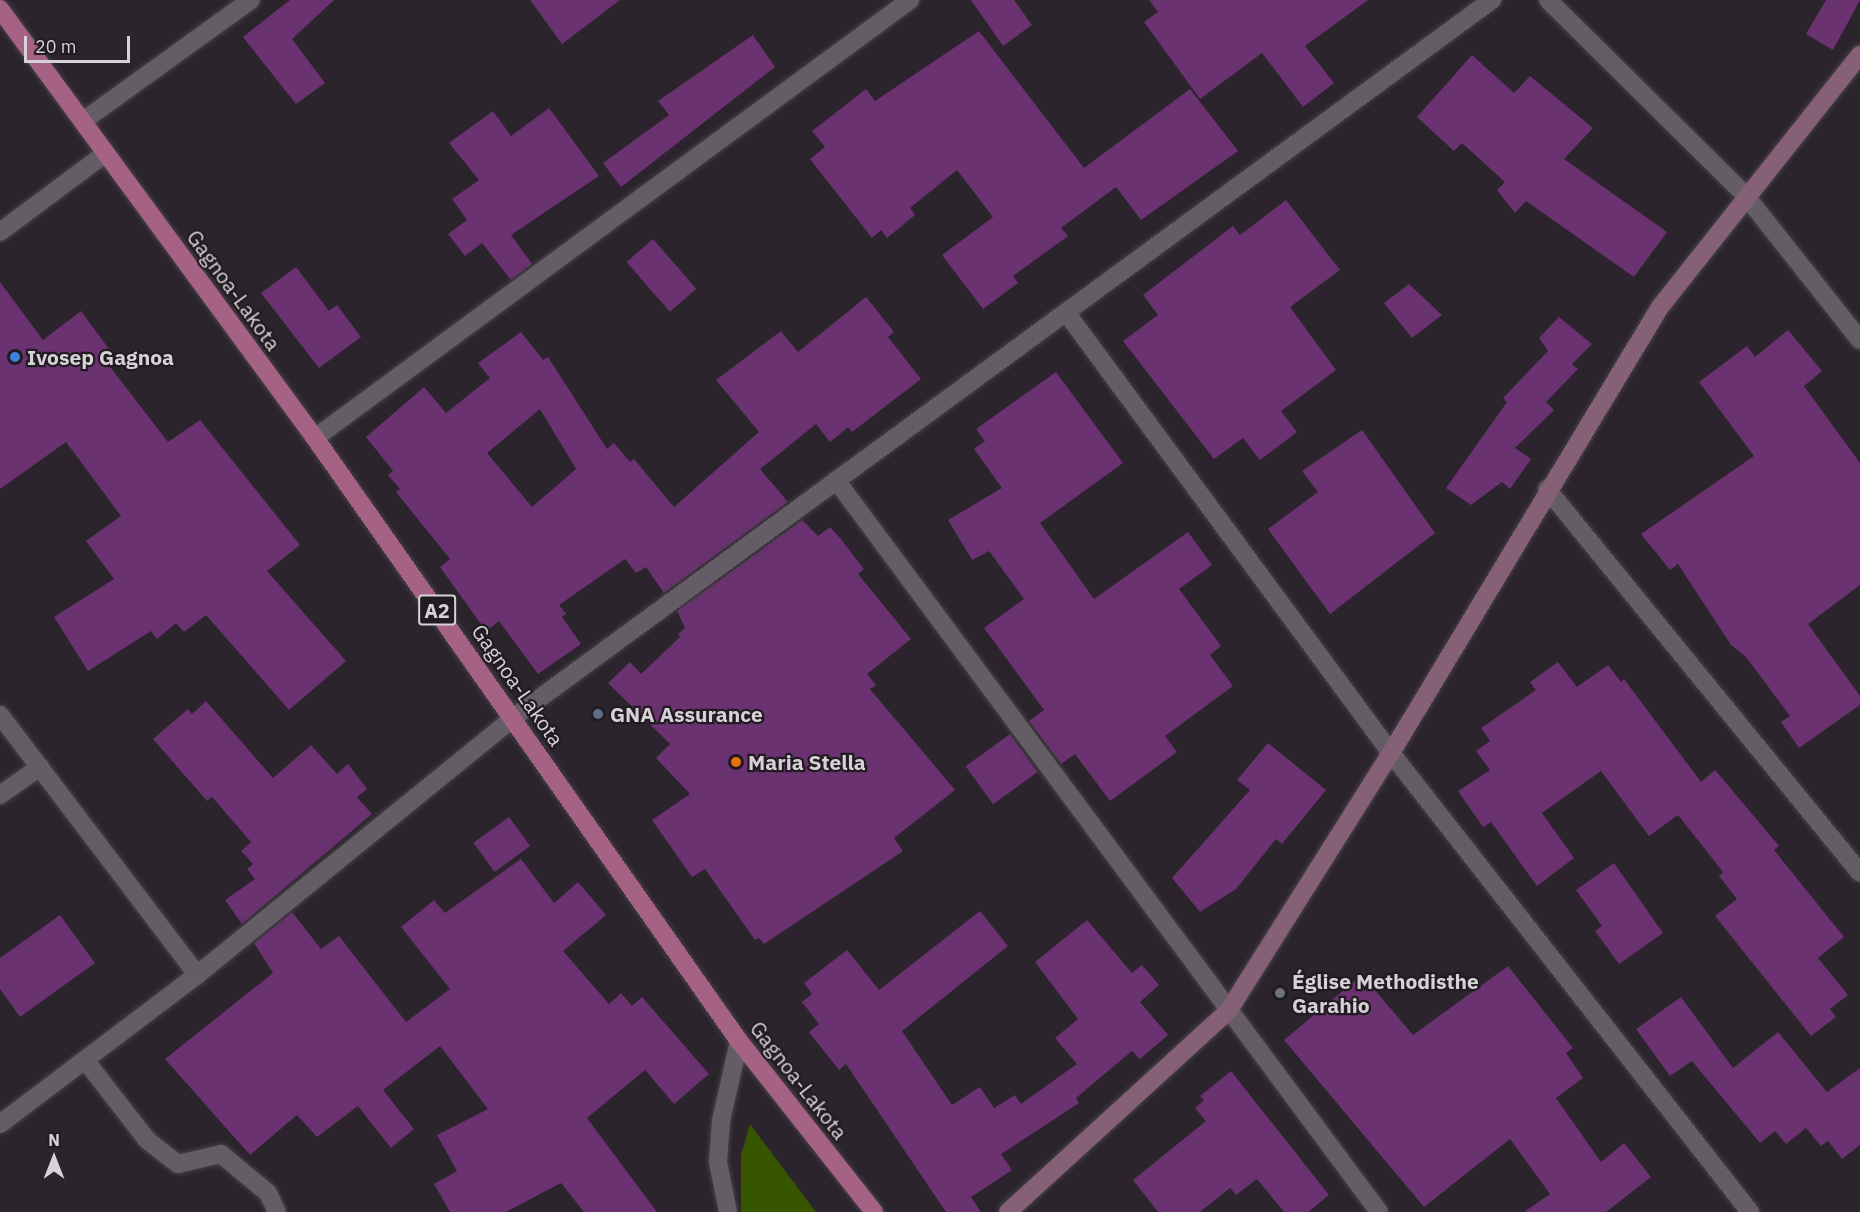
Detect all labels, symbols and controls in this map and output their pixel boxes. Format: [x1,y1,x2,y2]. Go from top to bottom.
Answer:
scale bar [27,24,134,62]
text: 20 m [35,35,77,58]
street label: Gagnoa-Lakota [182,225,286,355]
place label: Ivosep Gagnoa [27,344,174,370]
marker: Ivosep Gagnoa [8,350,22,364]
road number: A2 [418,593,456,627]
street label: Gagnoa-Lakota [467,619,569,751]
place label: GNA Assurance [610,701,763,727]
marker: GNA Assurance [591,707,605,721]
place label: Maria Stella [748,749,866,775]
marker: Maria Stella [729,755,743,769]
place label: Église Methodisthe Garahio [1292,968,1479,1018]
marker: Église Methodisthe Garahio [1273,986,1287,1000]
street label: Gagnoa-Lakota [745,1016,853,1144]
north arrow [24,1128,84,1188]
text: N [48,1130,60,1150]

